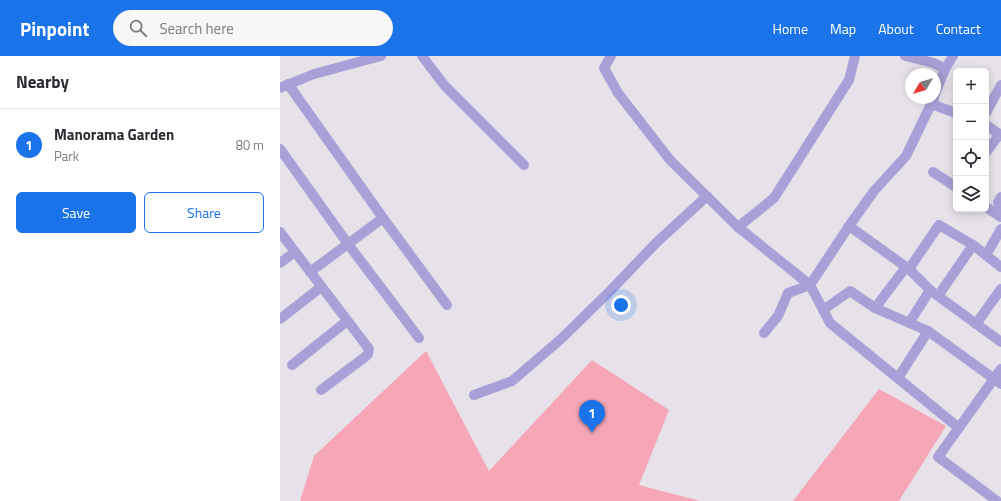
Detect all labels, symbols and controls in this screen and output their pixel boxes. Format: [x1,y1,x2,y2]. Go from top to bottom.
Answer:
search box [113,10,393,46]
text: Pinpoint [20,14,89,43]
icon: search [127,17,149,39]
text: Search here [159,17,234,40]
text: Home [773,18,808,39]
text: Map [830,18,856,39]
text: About [878,18,914,39]
text: Contact [936,18,981,39]
north arrow [905,68,941,104]
map controls [953,68,989,212]
button: + [953,68,989,104]
text: Nearby [16,69,69,95]
button: − [953,104,989,140]
text: Manorama Garden [54,123,174,146]
text: 1 [25,135,33,155]
text: 80 m [236,135,264,155]
button: locate [953,140,989,176]
text: Park [54,146,79,166]
button: layers [953,176,989,212]
button: Save [16,192,136,233]
button: Share [144,192,264,233]
your location [611,295,631,315]
pin: 1 [579,400,605,433]

